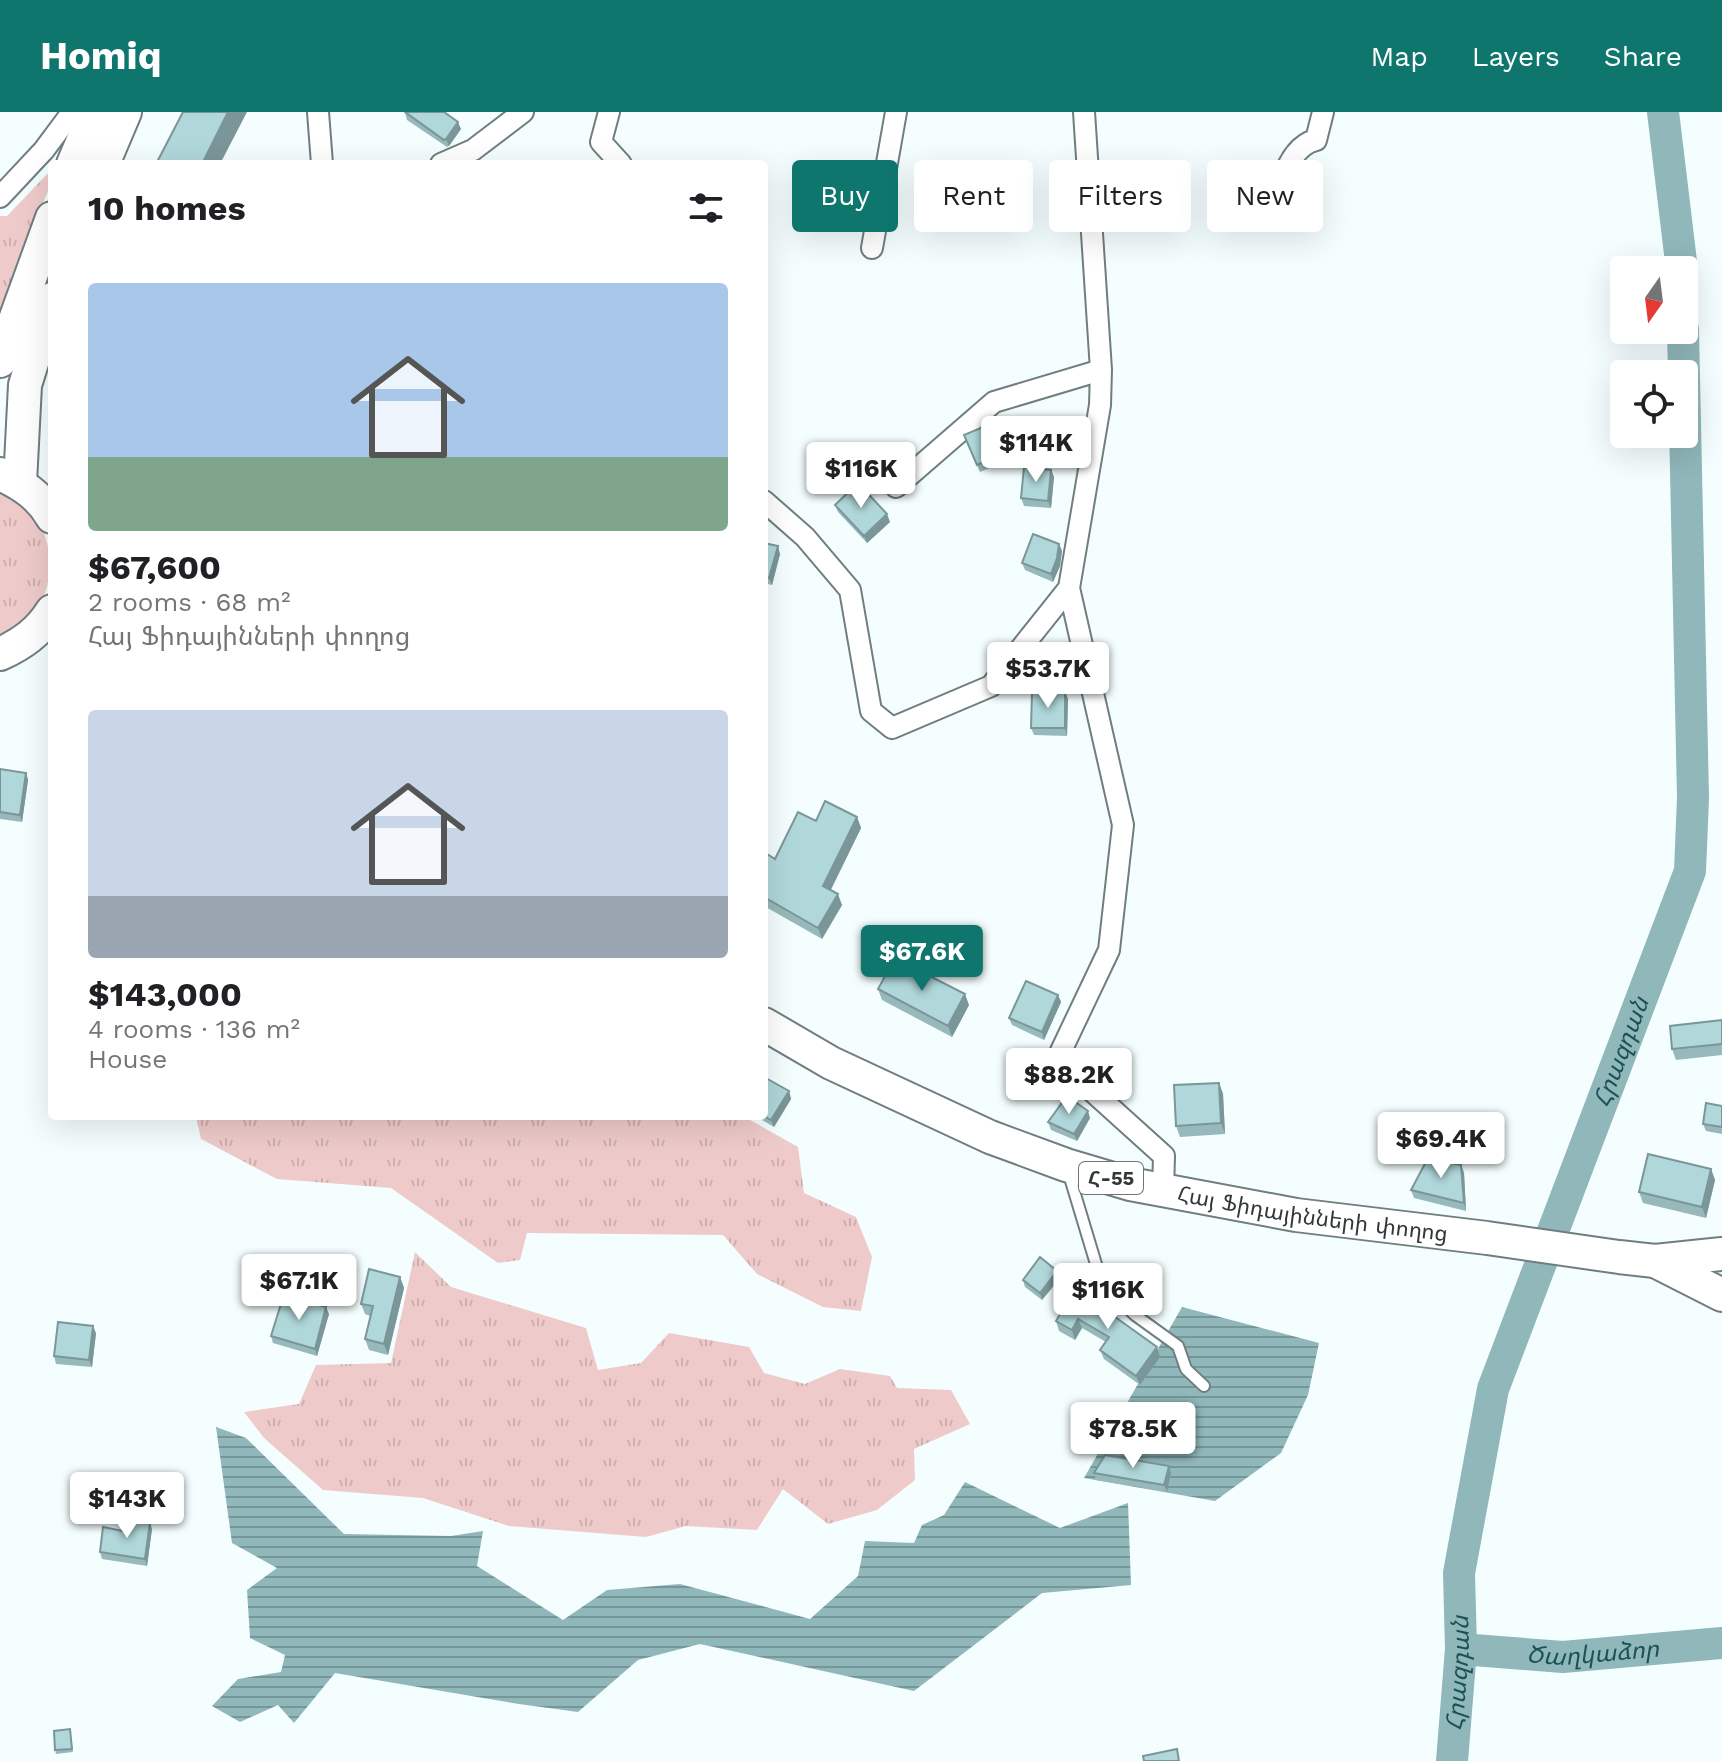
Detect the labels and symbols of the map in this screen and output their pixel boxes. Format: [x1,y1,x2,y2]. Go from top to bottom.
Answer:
north arrow [1610,256,1698,344]
pin: $114K [980,416,1092,484]
pin: $116K [805,442,917,510]
pin: $53.7K [983,642,1113,710]
pin: $67.6K [857,925,987,993]
water label: Հրազդան [1588,992,1655,1111]
pin: $88.2K [1004,1048,1134,1116]
pin: $69.4K [1376,1112,1506,1180]
road number: Հ-55 [1079,1162,1143,1194]
street label: Հայ Ֆիդայինների փողոց [1176,1181,1449,1246]
pin: $67.1K [234,1254,364,1322]
pin: $116K [1052,1263,1164,1331]
pin: $78.5K [1068,1402,1198,1470]
pin: $143K [71,1472,183,1540]
water label: Հրազդան [1440,1614,1475,1732]
water label: Ծաղկաձոր [1525,1635,1661,1671]

